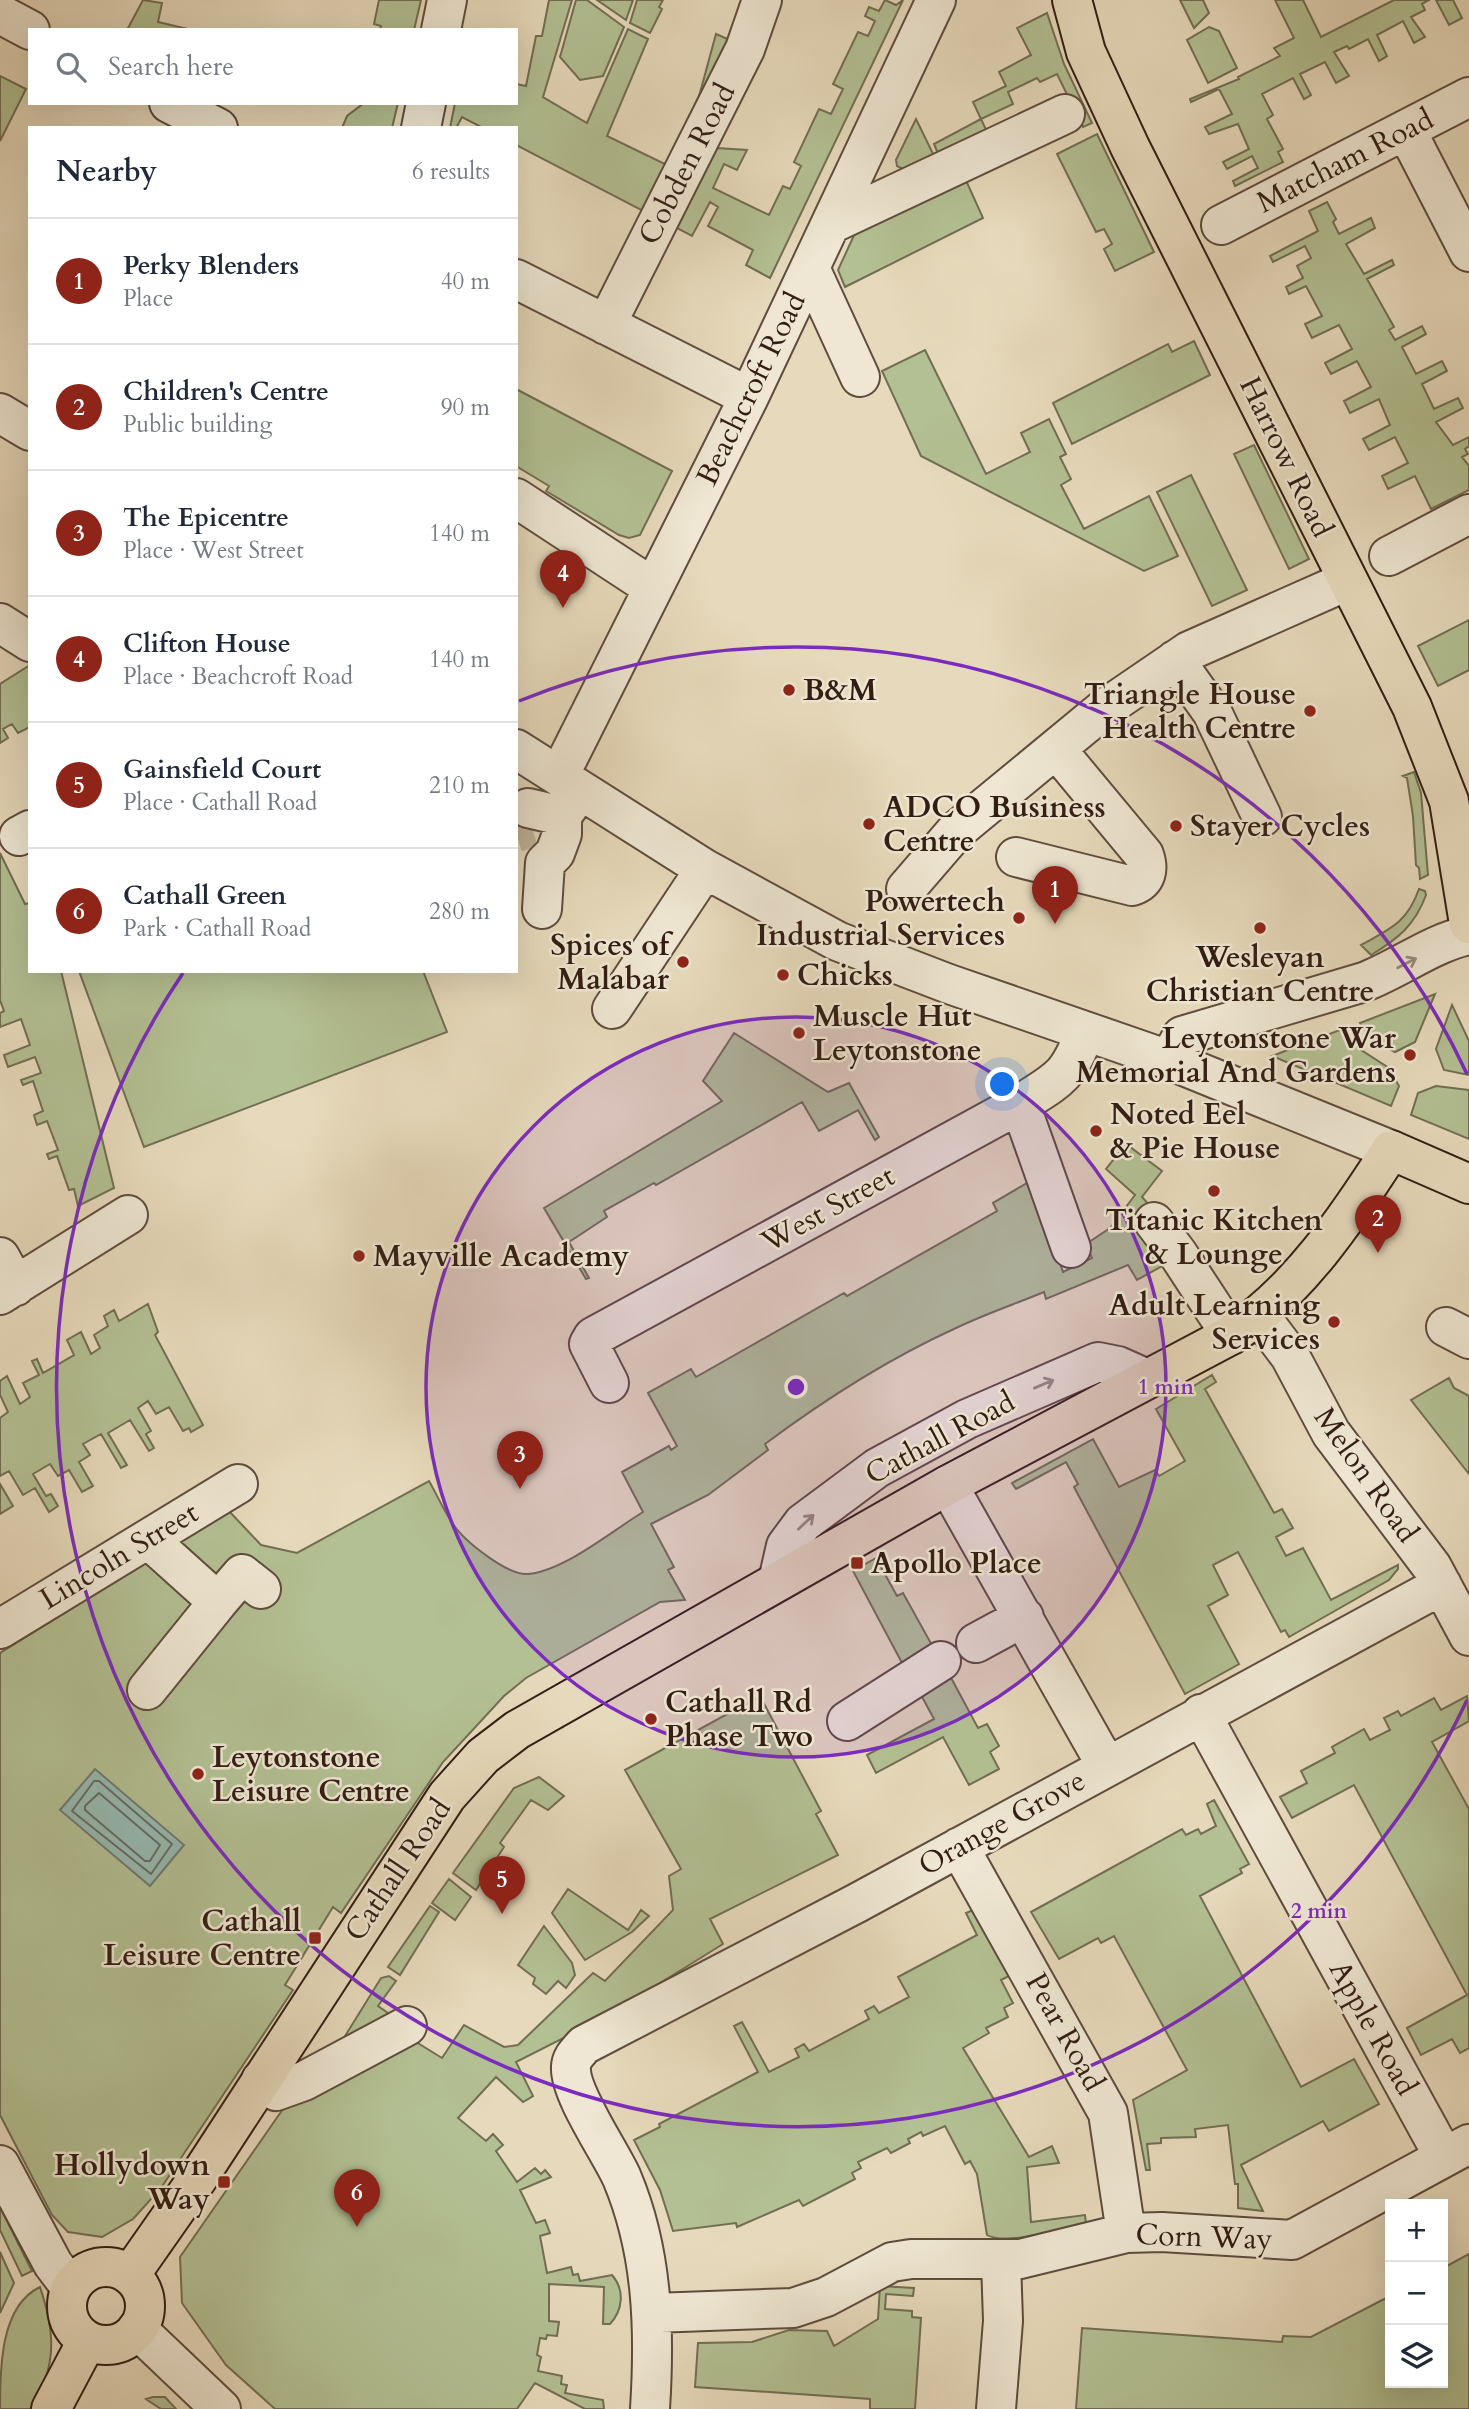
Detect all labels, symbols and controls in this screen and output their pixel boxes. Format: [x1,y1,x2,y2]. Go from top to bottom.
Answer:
search box [28,28,518,105]
icon: search [52,48,90,86]
text: Search here [108,49,234,84]
street label: Cobden Road [629,76,745,252]
street label: Matcham Road [1250,99,1440,223]
text: Nearby [56,151,157,192]
text: 6 results [412,156,490,187]
text: Perky Blenders [123,248,299,283]
text: 1 [73,266,85,297]
text: 40 m [441,266,490,297]
text: Place [123,283,173,314]
street label: Beachcroft Road [686,285,816,493]
street label: Harrow Road [1229,370,1343,544]
text: Children's Centre [123,374,329,409]
text: 2 [73,392,85,423]
text: 90 m [441,392,490,423]
text: Public building [123,409,273,440]
text: The Epicentre [123,500,289,535]
text: 3 [73,518,85,549]
text: 140 m [429,518,490,549]
text: Place · West Street [123,535,304,566]
pin: 4 [540,550,586,608]
text: Clifton House [123,626,291,661]
text: 4 [73,644,85,675]
text: 140 m [429,644,490,675]
text: Place · Beachcroft Road [123,661,353,692]
place label: B&M [803,670,877,711]
place label: Triangle House Health Centre [1084,674,1296,749]
marker: B&M [781,682,797,698]
marker: Triangle House Health Centre [1302,703,1318,719]
text: Gainsfield Court [123,752,321,787]
text: 5 [73,770,85,801]
text: 210 m [429,770,490,801]
text: Place · Cathall Road [123,787,317,818]
place label: ADCO Business Centre [883,787,1106,862]
place label: Stayer Cycles [1190,806,1370,847]
marker: ADCO Business Centre [861,816,877,832]
marker: Stayer Cycles [1168,818,1184,834]
pin: 1 [1032,866,1078,924]
text: Cathall Green [123,878,287,913]
place label: Powertech Industrial Services [756,881,1005,956]
text: 6 [73,896,85,927]
text: 280 m [429,896,490,927]
marker: Powertech Industrial Services [1011,910,1027,926]
text: Park · Cathall Road [123,913,311,944]
marker: Wesleyan Christian Centre [1252,920,1268,936]
place label: Spices of Malabar [550,925,674,1000]
place label: Wesleyan Christian Centre [1146,937,1374,1012]
marker: Spices of Malabar [675,954,691,970]
place label: Chicks [797,955,893,996]
one-way arrow [1396,956,1417,970]
marker: Chicks [775,967,791,983]
place label: Muscle Hut Leytonstone [813,996,982,1071]
place label: Leytonstone War Memorial And Gardens [1076,1018,1397,1093]
marker: Muscle Hut Leytonstone [791,1025,807,1041]
marker: Leytonstone War Memorial And Gardens [1402,1047,1418,1063]
your location [985,1067,1019,1101]
place label: Noted Eel & Pie House [1110,1094,1280,1169]
marker: Noted Eel & Pie House [1088,1123,1104,1139]
street label: West Street [753,1155,902,1263]
marker: Titanic Kitchen & Lounge [1206,1183,1222,1199]
pin: 2 [1355,1195,1401,1253]
place label: Titanic Kitchen & Lounge [1105,1200,1323,1275]
place label: Mayville Academy [373,1236,629,1277]
marker: Mayville Academy [351,1248,367,1264]
place label: Adult Learning Services [1109,1285,1320,1360]
marker: Adult Learning Services [1326,1314,1342,1330]
text: 1 min [1138,1373,1194,1402]
centre of rings [784,1375,808,1399]
one-way arrow [1033,1376,1055,1389]
street label: Cathall Road [858,1381,1022,1495]
street label: Melon Road [1304,1399,1428,1551]
pin: 3 [497,1431,543,1489]
street label: Lincoln Street [32,1492,206,1620]
one-way arrow [797,1514,815,1531]
place label: Apollo Place [871,1543,1042,1584]
marker: Apollo Place [849,1555,865,1571]
place label: Cathall Rd Phase Two [665,1682,813,1757]
marker: Cathall Rd Phase Two [643,1711,659,1727]
place label: Leytonstone Leisure Centre [212,1737,410,1812]
street label: Orange Grove [911,1760,1093,1886]
marker: Leytonstone Leisure Centre [190,1766,206,1782]
street label: Cathall Road [335,1791,461,1949]
pin: 5 [479,1856,525,1914]
text: 2 min [1291,1897,1347,1926]
place label: Cathall Leisure Centre [103,1901,301,1976]
marker: Cathall Leisure Centre [307,1930,323,1946]
street label: Apple Road [1319,1953,1427,2103]
street label: Pear Road [1016,1966,1114,2098]
place label: Hollydown Way [54,2145,210,2220]
pin: 6 [334,2169,380,2227]
marker: Hollydown Way [216,2174,232,2190]
map controls [1385,2199,1448,2388]
button: + [1385,2199,1448,2262]
street label: Corn Way [1135,2214,1273,2260]
button: − [1385,2262,1448,2325]
button: layers [1385,2325,1448,2388]

